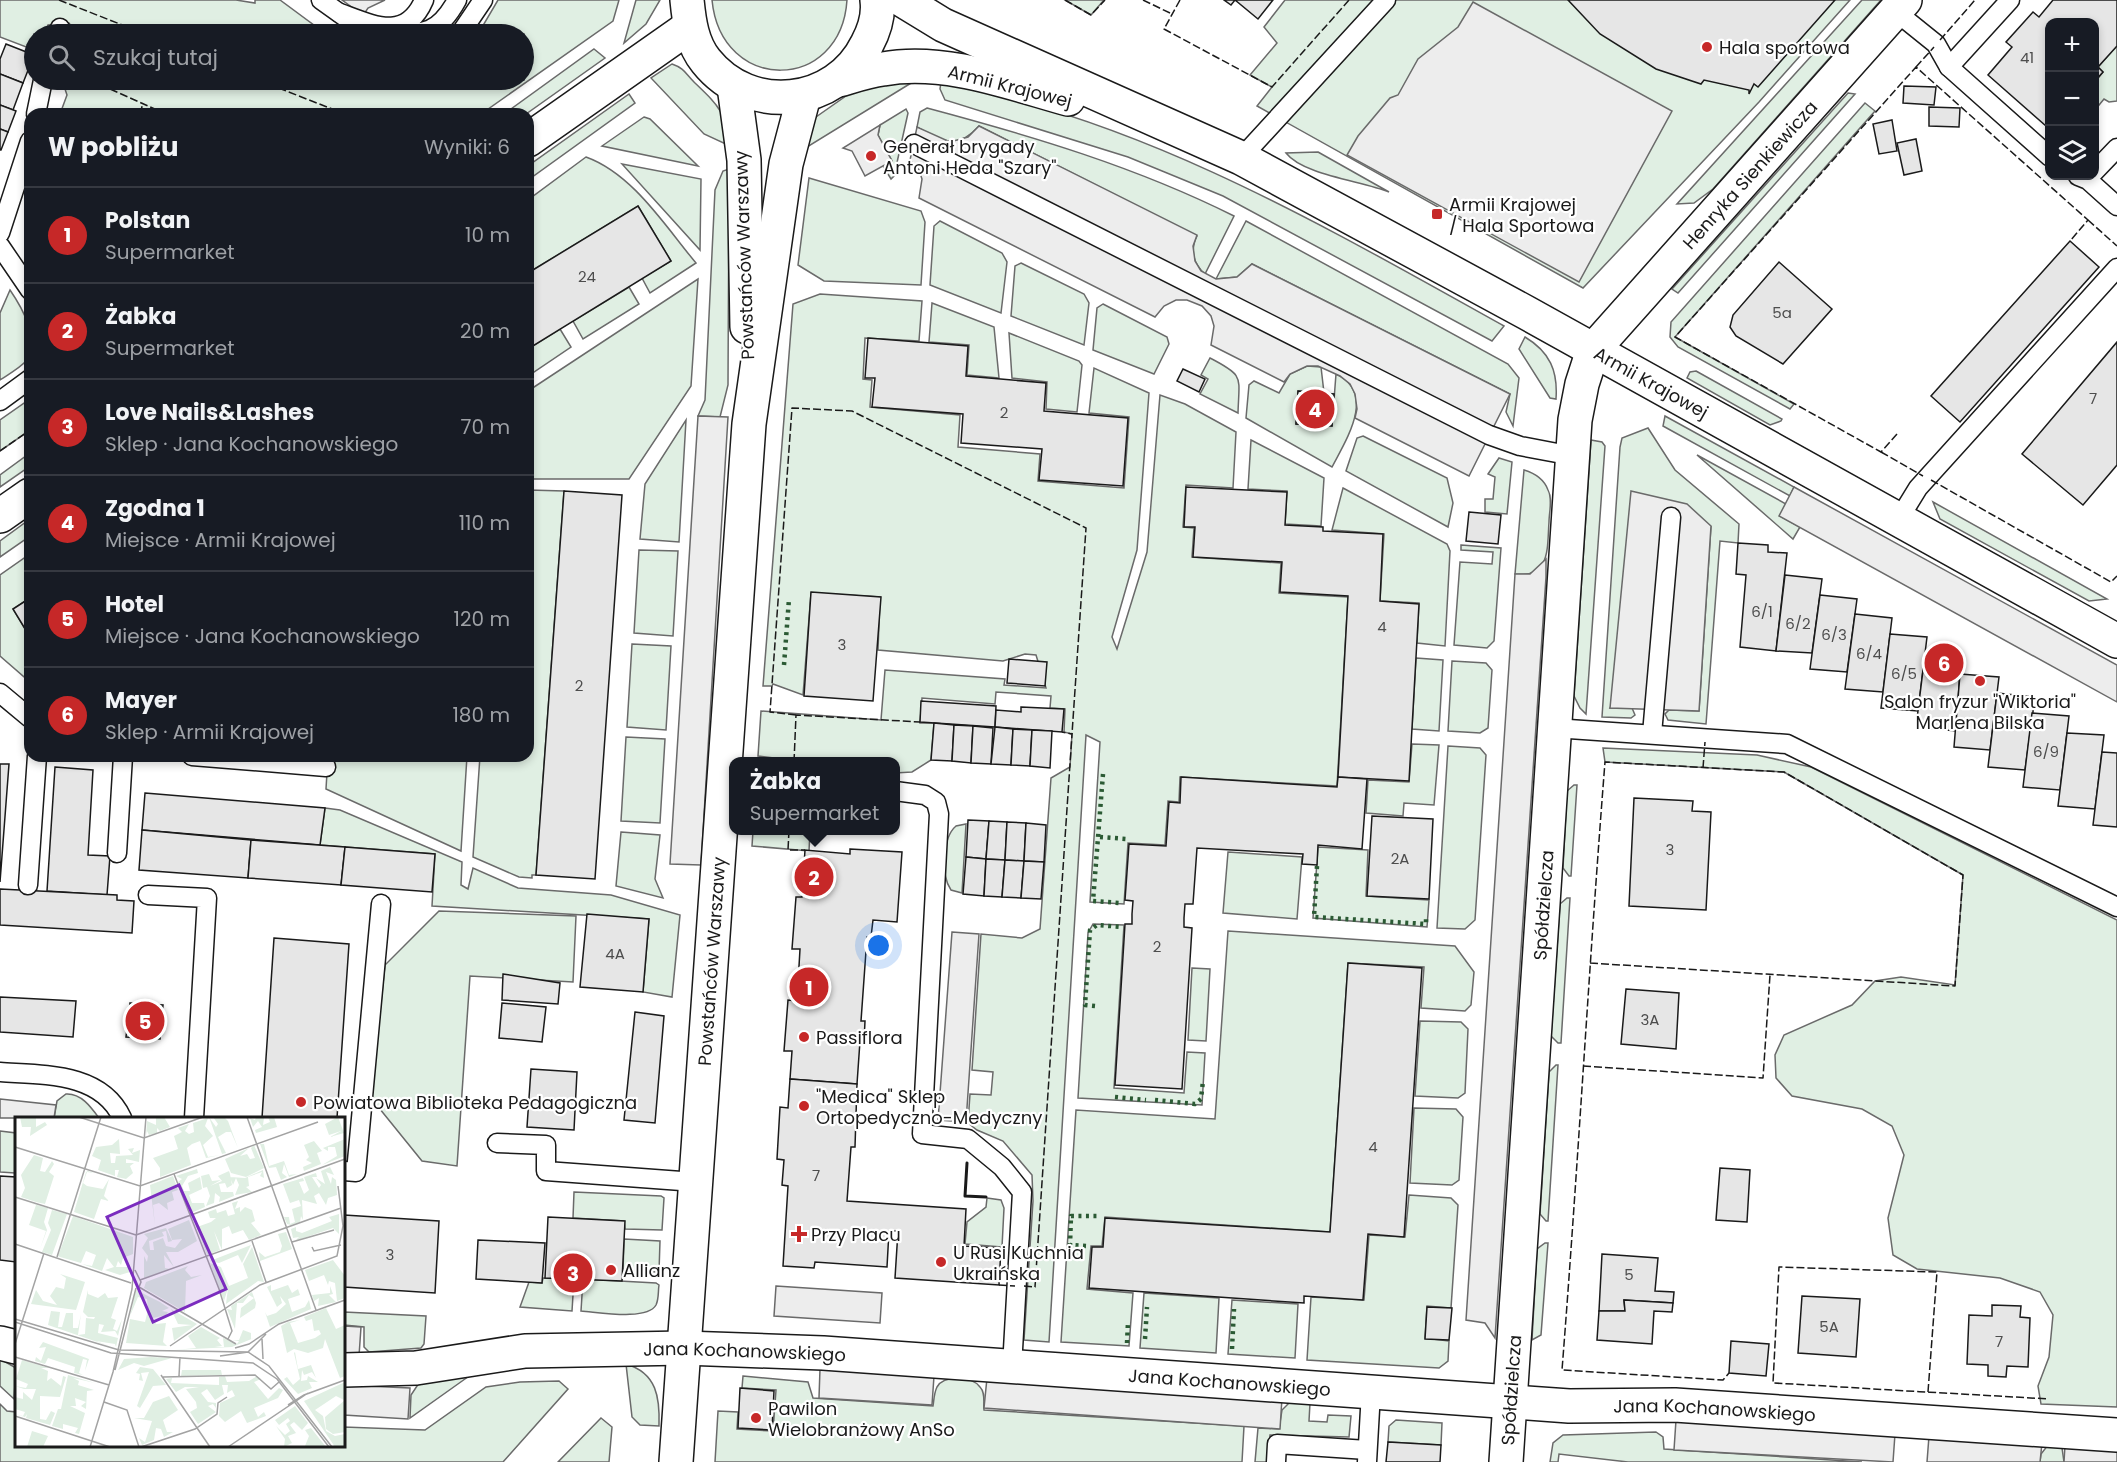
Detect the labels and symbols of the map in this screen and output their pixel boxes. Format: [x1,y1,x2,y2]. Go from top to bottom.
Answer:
place label: Hala sportowa [1719,35,1850,60]
marker: Hala sportowa [1700,40,1714,54]
house number: 41 [2020,47,2034,68]
street label: Armii Krajowej [945,58,1075,114]
street label: Henryka Sienkiewicza [1677,95,1823,254]
place label: Generał brygady Antoni Heda "Szary" [883,134,1057,180]
marker: Generał brygady Antoni Heda "Szary" [864,149,878,163]
street label: Powstańców Warszawy [728,150,760,360]
place label: Armii Krajowej / Hala Sportowa [1449,192,1594,238]
marker: Armii Krajowej / Hala Sportowa [1430,207,1444,221]
house number: 24 [578,266,596,287]
house number: 5a [1772,302,1792,323]
street label: Armii Krajowej [1590,340,1713,424]
pin: 4 [1296,386,1334,432]
house number: 7 [2089,388,2097,409]
house number: 2 [1000,402,1008,423]
house number: 6/1 [1751,601,1773,622]
house number: 6/2 [1785,613,1811,634]
house number: 4 [1377,616,1387,637]
house number: 6/3 [1821,624,1847,645]
house number: 3 [838,634,846,655]
pin: 6 [1924,640,1964,686]
house number: 6/4 [1856,643,1882,664]
house number: 6/5 [1891,663,1917,684]
marker: Salon fryzur "Wiktoria" Marlena Bilska [1973,674,1987,688]
house number: 2 [575,675,583,696]
place label: Salon fryzur "Wiktoria" Marlena Bilska [1884,689,2076,735]
house number: 6/9 [2033,741,2059,762]
house number: 3 [1666,839,1674,860]
house number: 2A [1391,848,1409,869]
street label: Spółdzielcza [1527,849,1559,961]
pin: 2 [794,854,834,900]
street label: Powstańców Warszawy [691,856,731,1067]
your location [864,931,893,960]
house number: 2 [1153,936,1161,957]
house number: 4A [605,943,625,964]
pin: 1 [790,964,828,1010]
pin: 5 [126,998,164,1044]
house number: 3A [1641,1009,1659,1030]
place label: Passiflora [816,1025,903,1050]
marker: Passiflora [797,1030,811,1044]
place label: "Medica" Sklep Ortopedyczno-Medyczny [816,1084,1042,1130]
place label: Powiatowa Biblioteka Pedagogiczna [313,1090,637,1115]
marker: Powiatowa Biblioteka Pedagogiczna [294,1095,308,1109]
marker: "Medica" Sklep Ortopedyczno-Medyczny [797,1099,811,1113]
inset map [15,1117,345,1447]
house number: 4 [1368,1136,1378,1157]
house number: 7 [812,1165,820,1186]
place label: Przy Placu [811,1222,901,1247]
marker: Przy Placu [792,1227,806,1241]
place label: U Rusi Kuchnia Ukraińska [953,1240,1084,1286]
house number: 3 [386,1244,394,1265]
pin: 3 [554,1250,592,1296]
marker: U Rusi Kuchnia Ukraińska [934,1255,948,1269]
place label: Allianz [623,1258,680,1283]
marker: Allianz [604,1263,618,1277]
house number: 5 [1624,1264,1634,1285]
house number: 5A [1819,1316,1839,1337]
house number: 7 [1995,1331,2003,1352]
street label: Spółdzielcza [1495,1334,1527,1446]
street label: Jana Kochanowskiego [643,1335,847,1367]
street label: Jana Kochanowskiego [1127,1362,1332,1402]
street label: Jana Kochanowskiego [1613,1392,1817,1427]
place label: Pawilon Wielobranżowy AnSo [768,1396,955,1442]
marker: Pawilon Wielobranżowy AnSo [749,1411,763,1425]

